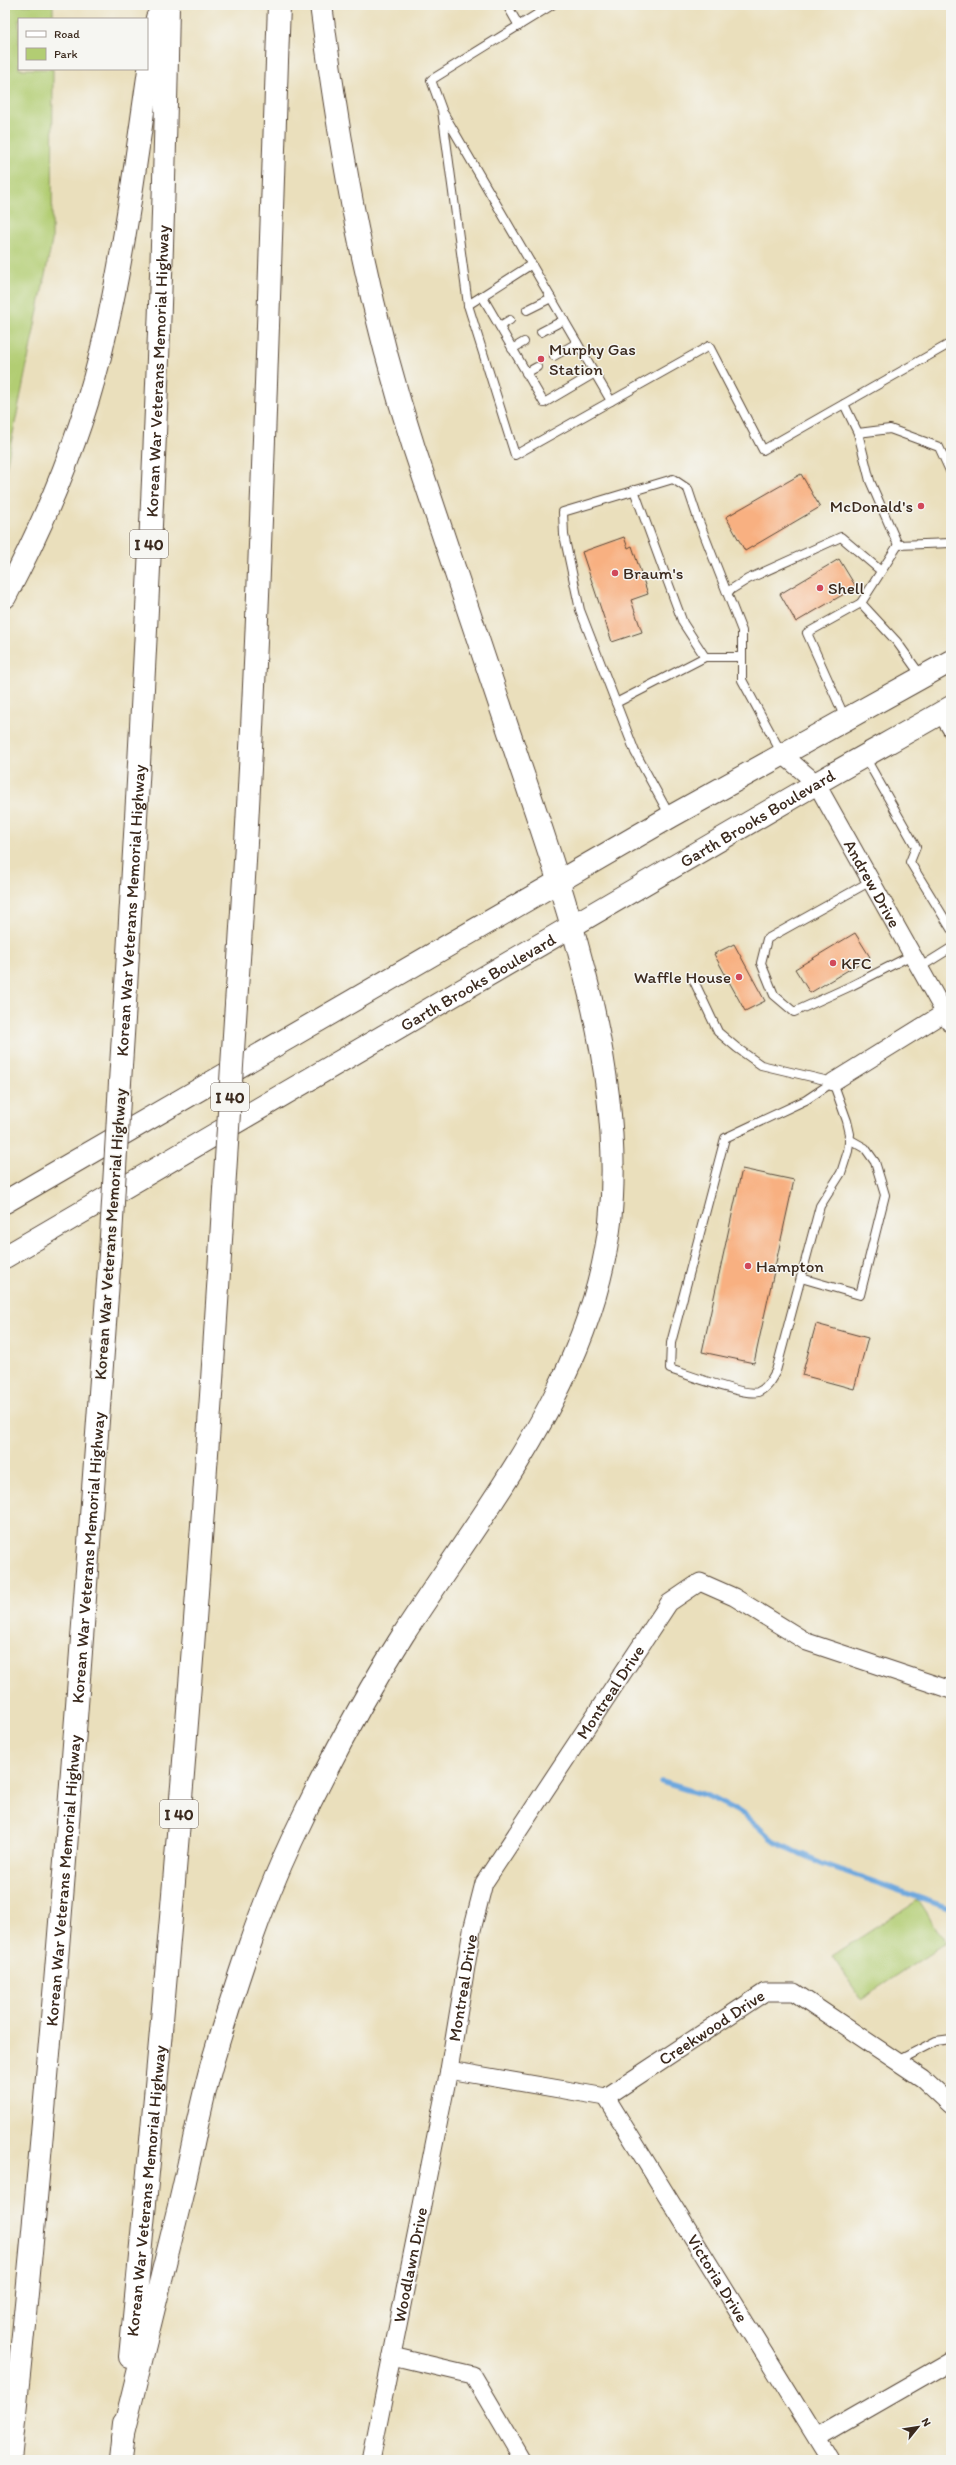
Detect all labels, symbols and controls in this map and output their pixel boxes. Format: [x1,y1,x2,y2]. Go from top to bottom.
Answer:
legend [18,18,148,70]
text: Road [54,27,80,41]
text: Park [54,47,78,61]
street label: Korean War Veterans Memorial Highway [142,225,173,518]
place label: Murphy Gas Station [549,339,636,379]
marker: Murphy Gas Station [536,354,546,364]
place label: McDonald's [830,496,913,516]
marker: McDonald's [916,501,926,511]
road number: I 40 [130,530,168,558]
place label: Braum's [623,563,683,583]
marker: Braum's [610,568,620,578]
place label: Shell [828,578,865,598]
marker: Shell [815,583,825,593]
street label: Korean War Veterans Memorial Highway [112,764,149,1057]
street label: Garth Brooks Boulevard [676,765,839,871]
street label: Andrew Drive [840,836,905,931]
street label: Garth Brooks Boulevard [397,929,560,1035]
place label: KFC [841,953,872,973]
marker: KFC [828,958,838,968]
place label: Waffle House [634,967,731,987]
marker: Waffle House [734,972,744,982]
road number: I 40 [211,1083,249,1111]
street label: Korean War Veterans Memorial Highway [90,1088,130,1380]
place label: Hampton [756,1256,824,1276]
marker: Hampton [743,1261,753,1271]
street label: Korean War Veterans Memorial Highway [67,1411,109,1704]
street label: Montreal Drive [572,1641,648,1743]
street label: Korean War Veterans Memorial Highway [41,1734,85,2027]
road number: I 40 [160,1800,198,1828]
street label: Montreal Drive [444,1933,481,2043]
street label: Creekwood Drive [655,1985,768,2069]
street label: Korean War Veterans Memorial Highway [122,2044,170,2337]
street label: Woodlawn Drive [389,2205,431,2324]
street label: Victoria Drive [683,2231,753,2326]
north arrow [898,2407,938,2447]
text: N [919,2416,934,2429]

